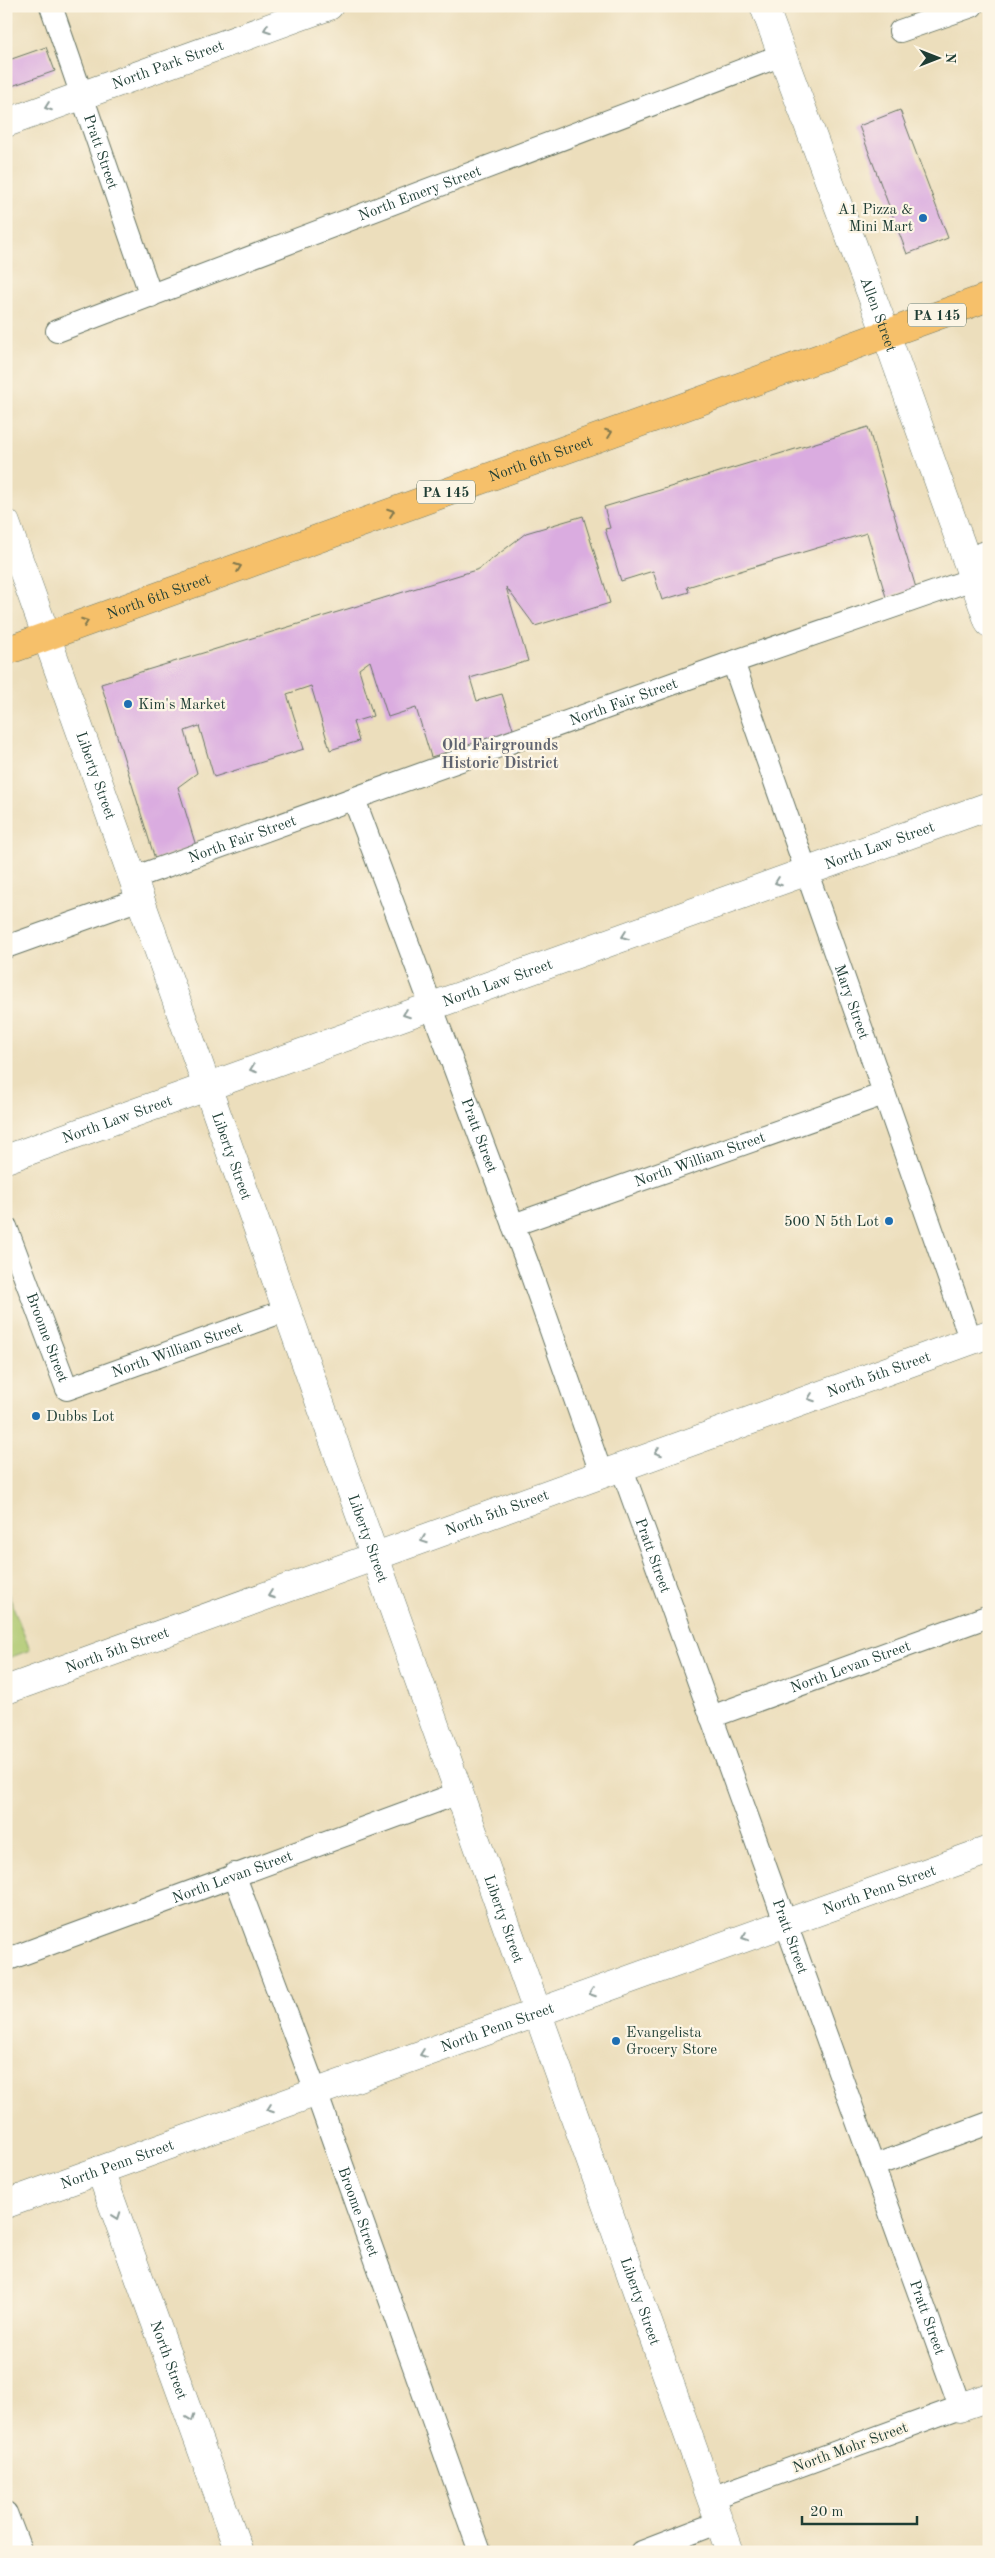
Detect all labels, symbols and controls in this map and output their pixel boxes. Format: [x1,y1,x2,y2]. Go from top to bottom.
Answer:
one-way arrow [263,23,272,33]
north arrow [912,32,962,82]
street label: North Park Street [110,39,226,93]
text: N [943,53,957,64]
one-way arrow [45,101,53,111]
street label: Pratt Street [80,113,120,192]
street label: North Emery Street [357,164,484,225]
place label: A1 Pizza & Mini Mart [838,203,913,235]
marker: A1 Pizza & Mini Mart [917,212,929,224]
street label: Allen Street [857,275,898,354]
road number: PA 145 [908,304,966,326]
one-way arrow [605,429,613,439]
street label: North 6th Street [487,434,595,485]
road number: PA 145 [417,481,475,504]
one-way arrow [386,508,394,518]
one-way arrow [233,563,242,573]
street label: North 6th Street [105,572,213,623]
one-way arrow [80,618,89,628]
street label: North Fair Street [568,677,680,729]
marker: Kim's Market [122,698,134,710]
place label: Kim's Market [138,698,226,713]
street label: Liberty Street [72,730,117,822]
district label: Old Fairgrounds Historic District [441,738,559,772]
street label: North Fair Street [187,814,299,866]
street label: North Law Street [823,820,937,873]
one-way arrow [775,876,783,886]
one-way arrow [621,930,630,940]
street label: North Law Street [441,957,555,1011]
street label: Mary Street [831,963,871,1042]
one-way arrow [402,1008,411,1018]
one-way arrow [249,1063,258,1073]
street label: North Law Street [61,1094,174,1147]
street label: Pratt Street [457,1097,499,1175]
street label: Liberty Street [208,1111,253,1202]
street label: North William Street [633,1130,768,1191]
place label: 500 N 5th Lot [784,1215,879,1230]
marker: 500 N 5th Lot [883,1215,895,1227]
street label: Broome Street [23,1291,70,1385]
street label: North William Street [110,1321,245,1381]
street label: North 5th Street [825,1350,933,1401]
one-way arrow [807,1392,816,1402]
marker: Dubbs Lot [30,1410,42,1422]
place label: Dubbs Lot [46,1410,115,1425]
one-way arrow [654,1447,663,1457]
street label: North 5th Street [444,1488,551,1539]
street label: Liberty Street [344,1493,389,1585]
street label: Pratt Street [631,1516,672,1595]
one-way arrow [420,1534,429,1544]
one-way arrow [267,1590,276,1600]
street label: North 5th Street [64,1626,171,1677]
street label: North Levan Street [788,1639,913,1697]
street label: North Levan Street [171,1849,295,1907]
street label: North Penn Street [821,1864,938,1918]
street label: Liberty Street [480,1873,525,1965]
street label: Pratt Street [769,1898,809,1976]
one-way arrow [742,1931,750,1941]
one-way arrow [589,1987,597,1997]
street label: North Penn Street [439,2001,556,2056]
place label: Evangelista Grocery Store [626,2026,717,2058]
marker: Evangelista Grocery Store [610,2035,622,2047]
one-way arrow [419,2048,428,2058]
one-way arrow [266,2103,275,2113]
street label: North Penn Street [59,2138,176,2193]
street label: Broome Street [334,2165,380,2259]
one-way arrow [111,2211,121,2219]
street label: Liberty Street [617,2256,662,2348]
street label: Pratt Street [906,2279,947,2357]
street label: North Street [146,2319,189,2402]
one-way arrow [185,2413,195,2421]
street label: North Mohr Street [791,2421,910,2476]
scale bar [802,2493,918,2525]
text: 20 m [810,2505,844,2520]

